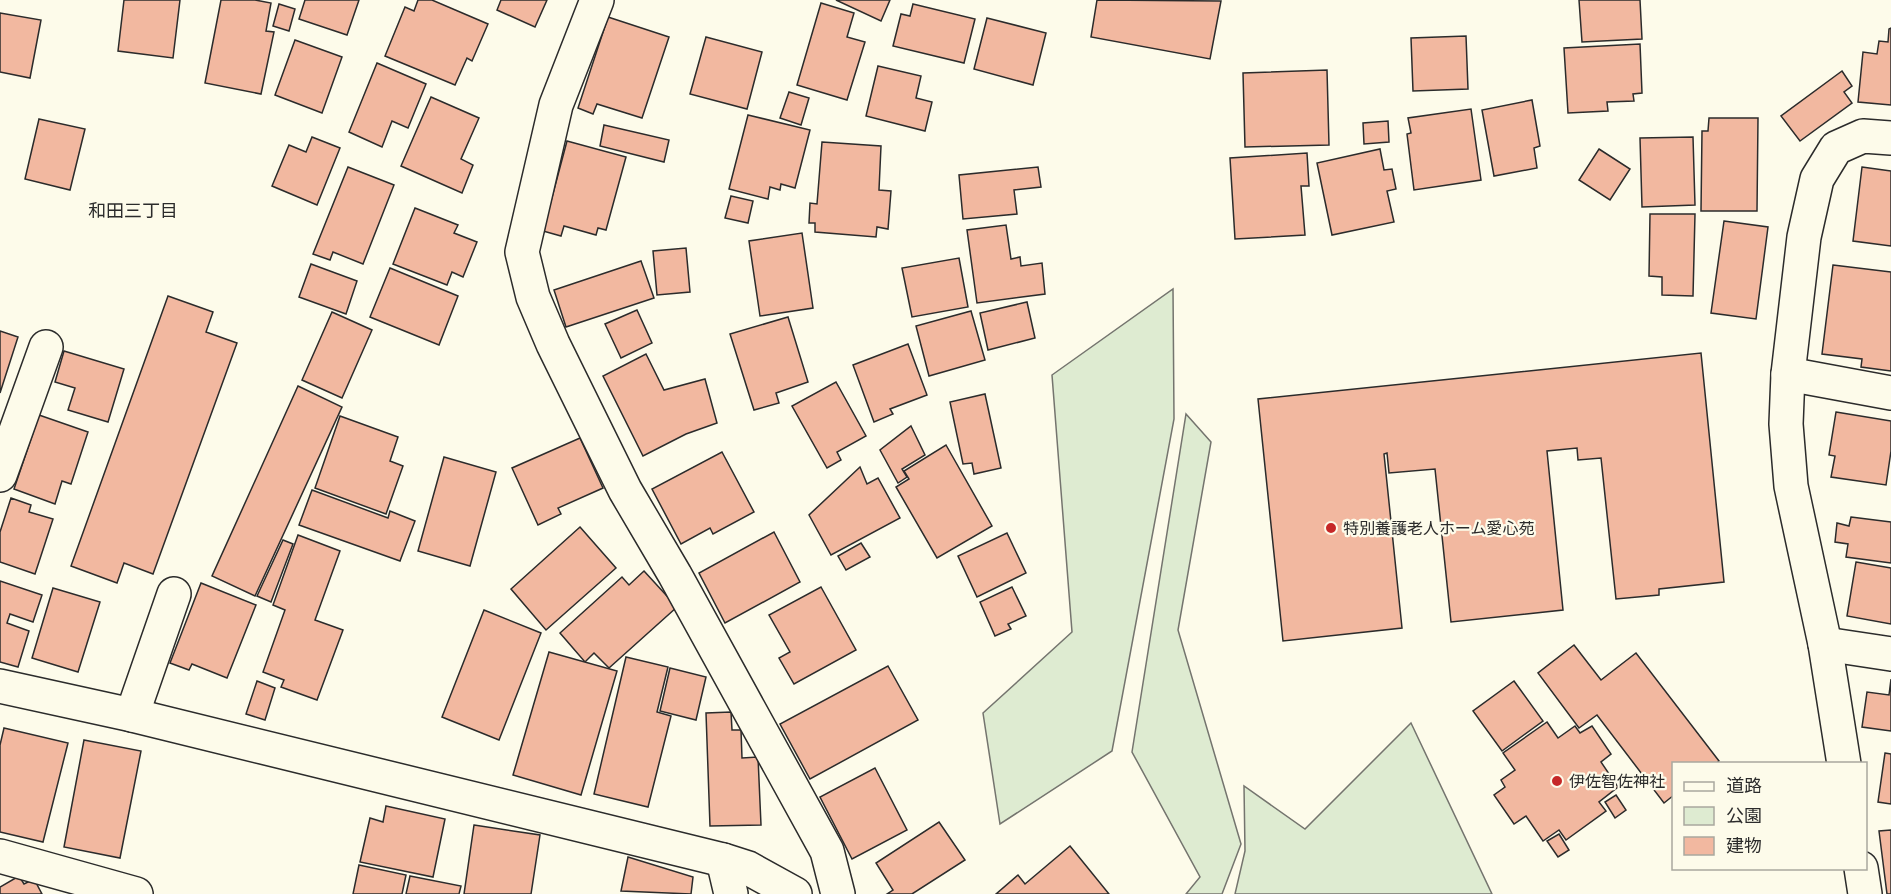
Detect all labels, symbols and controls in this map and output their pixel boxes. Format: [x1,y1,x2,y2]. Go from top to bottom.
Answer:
district label: 和田三丁目 [88,198,178,222]
place label: 特別養護老人ホーム愛心苑 [1343,517,1535,539]
marker: 特別養護老人ホーム愛心苑 [1324,521,1338,535]
legend [1672,762,1867,870]
place label: 伊佐智佐神社 [1569,770,1665,792]
text: 道路 [1726,773,1762,797]
marker: 伊佐智佐神社 [1550,774,1564,788]
text: 公園 [1726,803,1762,827]
text: 建物 [1726,833,1762,857]

